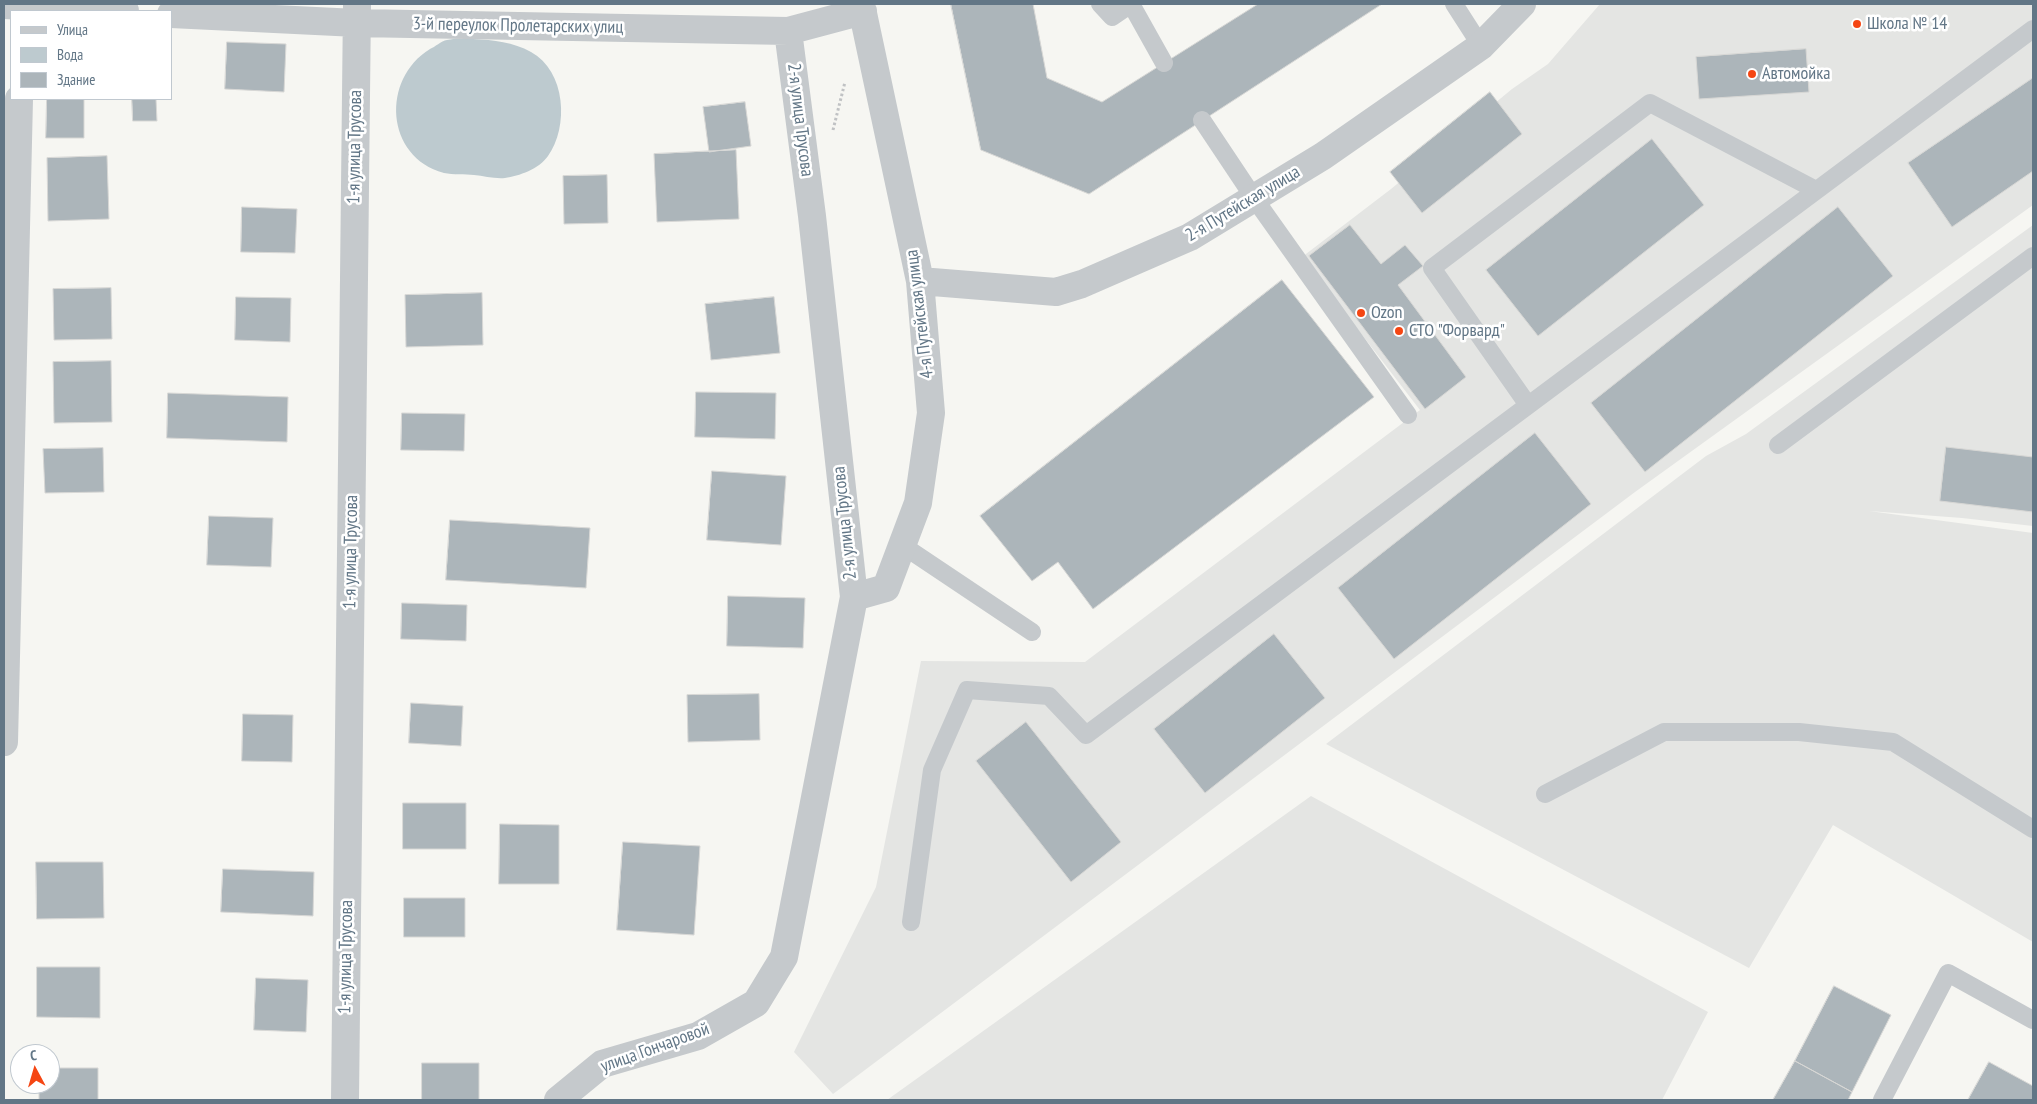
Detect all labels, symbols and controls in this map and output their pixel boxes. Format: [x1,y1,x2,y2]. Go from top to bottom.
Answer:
legend [10,10,172,100]
street label: 3-й переулок Пролетарских улиц [413,13,623,39]
place label: Школа № 14 [1867,13,1947,35]
marker: Школа № 14 [1851,18,1863,30]
text: Улица [57,20,88,39]
text: Вода [57,45,83,64]
street label: 2-я улица Трусова [782,62,818,178]
place label: Автомойка [1762,63,1830,85]
marker: Автомойка [1746,68,1758,80]
text: Здание [57,70,95,89]
street label: 1-я улица Трусова [343,90,367,204]
street label: 2-я Путейская улица [1182,161,1304,247]
street label: 4-я Путейская улица [901,248,939,380]
place label: Ozon [1371,302,1403,324]
marker: Ozon [1355,307,1367,319]
place label: СТО "Форвард" [1409,320,1505,342]
marker: СТО "Форвард" [1393,325,1405,337]
street label: 2-я улица Трусова [828,465,862,581]
street label: 1-я улица Трусова [339,495,363,609]
street label: 1-я улица Трусова [334,900,358,1014]
street label: улица Гончаровой [598,1018,712,1078]
north arrow [10,1044,60,1094]
text: С [29,1046,38,1064]

